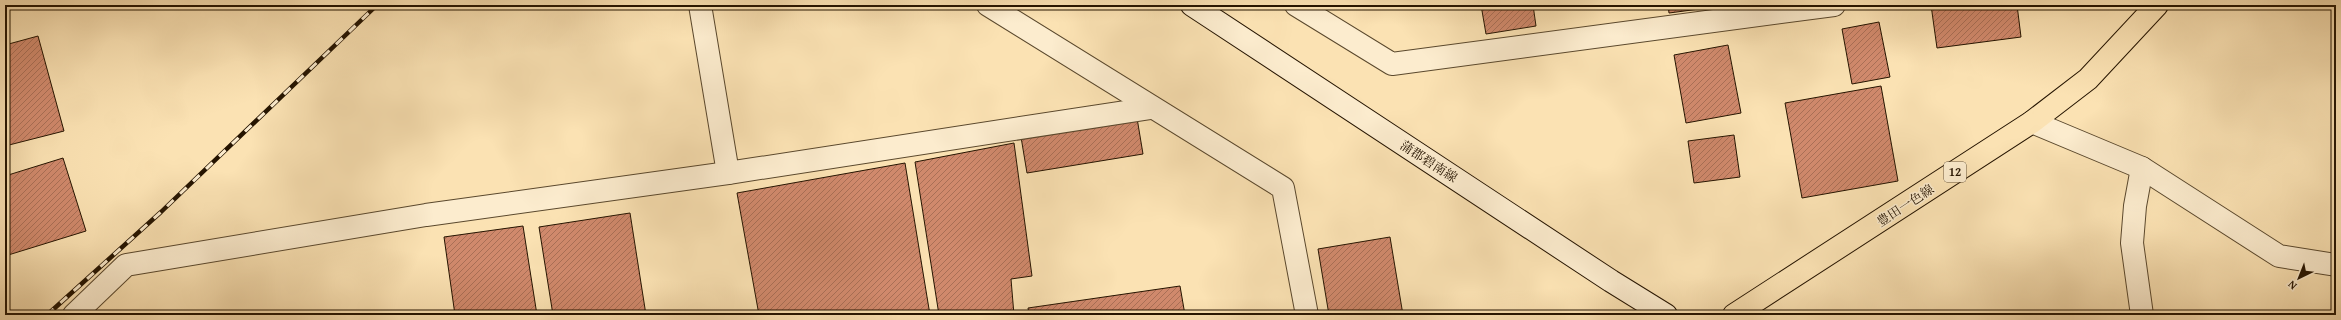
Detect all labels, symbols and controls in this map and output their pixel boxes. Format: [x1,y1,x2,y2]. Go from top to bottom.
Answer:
street label: 蒲郡碧南線 [1396,136,1461,187]
road number: 12 [1944,162,1966,182]
street label: 豊田一色線 [1873,180,1938,231]
north arrow [2279,258,2319,298]
text: N [2284,277,2300,294]

